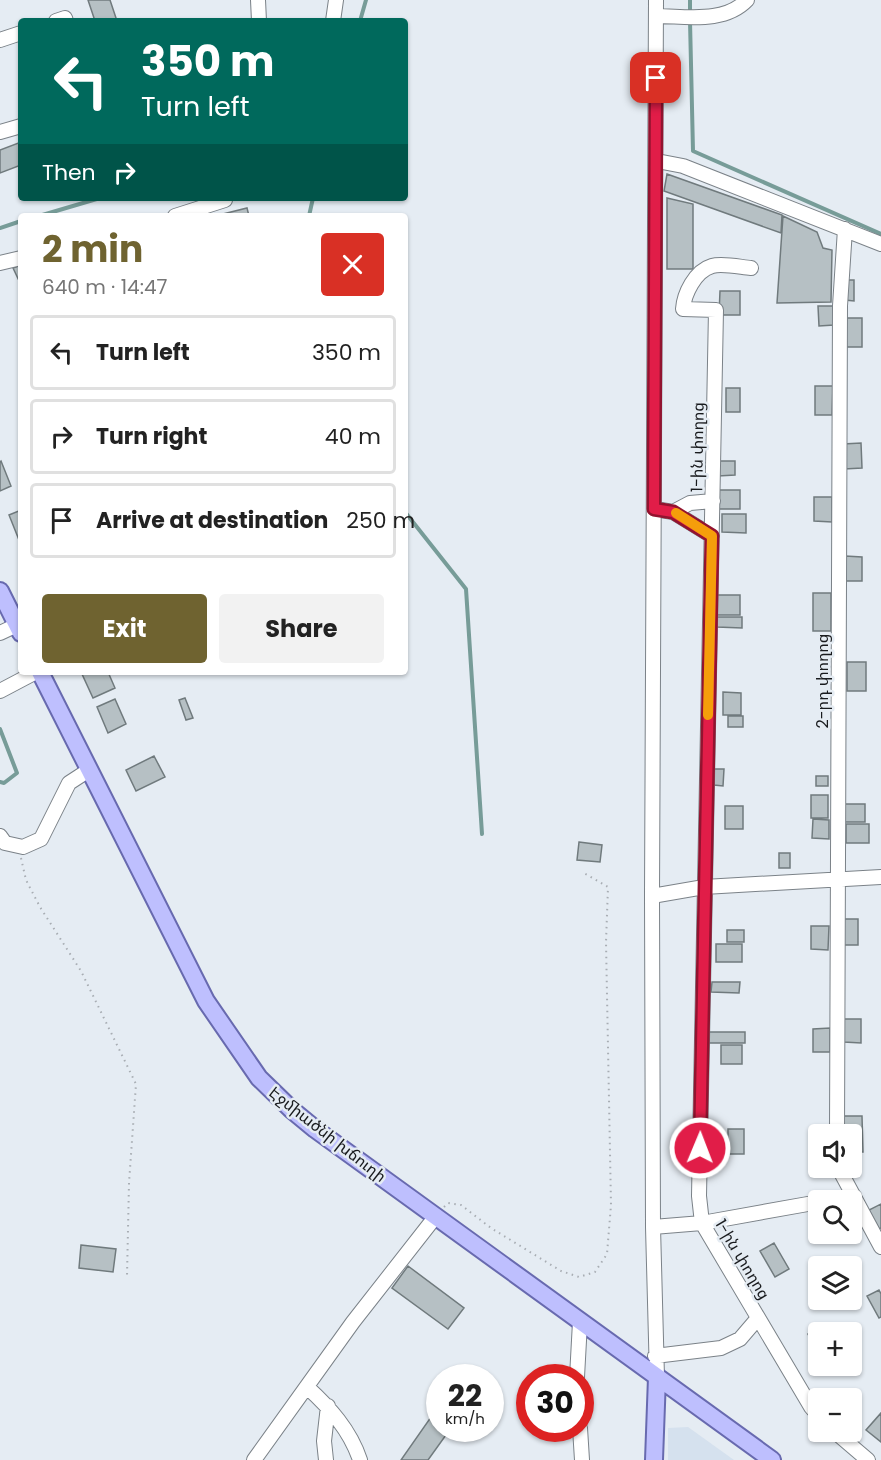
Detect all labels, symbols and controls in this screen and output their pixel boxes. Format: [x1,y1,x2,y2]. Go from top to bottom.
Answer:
text: 350 m [141,32,274,91]
icon: left [42,42,120,120]
pin [630,52,681,103]
icon: arrive [639,61,672,94]
text: Turn left [141,88,250,125]
icon: right [108,156,141,189]
text: Then [42,157,96,188]
text: 2 min [42,224,143,275]
button: close [321,233,384,296]
text: 640 m · 14:47 [42,273,167,301]
icon: left [45,336,78,369]
text: Turn left [96,337,190,368]
text: 350 m [312,337,381,368]
street label: 1-ին փողոց [685,402,710,492]
icon: right [45,420,78,453]
text: Turn right [96,421,207,452]
text: 40 m [325,421,381,452]
icon: arrive [45,504,78,537]
text: Arrive at destination [96,505,328,536]
text: 250 m [346,505,415,536]
button: Exit [42,594,207,663]
button: Share [219,594,384,663]
street label: 2-րդ փողոց [811,634,834,728]
street label: Էջմիածնի խճուղի [264,1081,391,1188]
position arrow [668,1116,732,1180]
map controls [808,1124,862,1442]
button: sound [808,1124,862,1178]
button: search [808,1190,862,1244]
street label: 1-ին փողոց [710,1215,776,1304]
button: layers [808,1256,862,1310]
button: + [808,1322,862,1376]
speed limit sign: 30 [516,1364,594,1442]
text: 22 [448,1374,482,1417]
button: − [808,1388,862,1442]
text: km/h [445,1408,485,1429]

